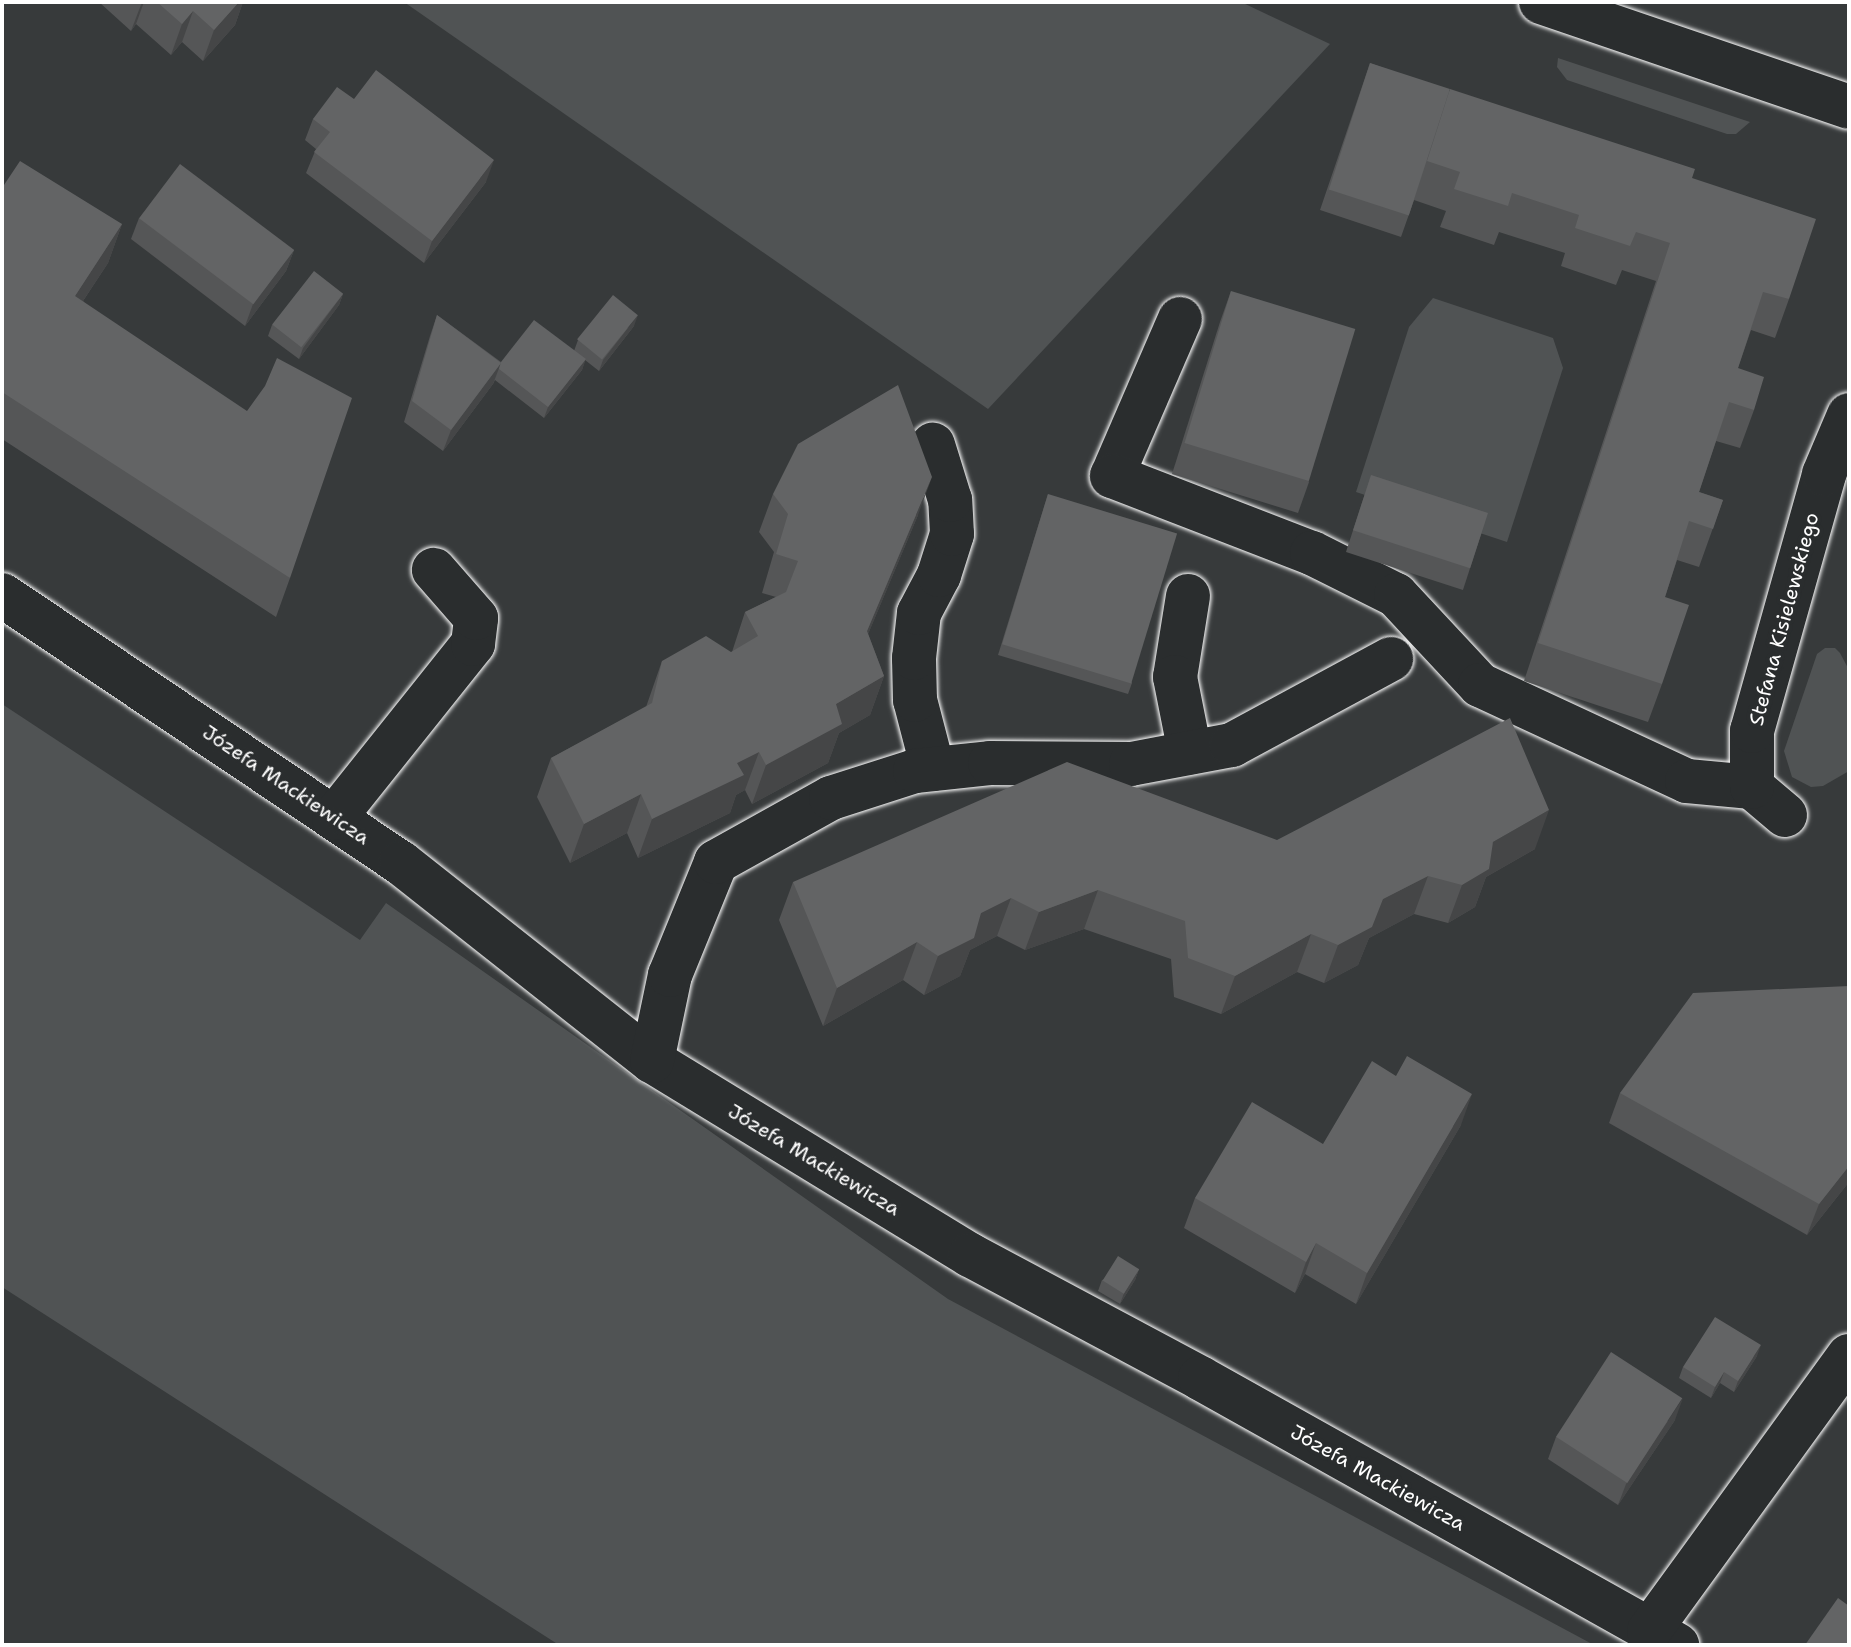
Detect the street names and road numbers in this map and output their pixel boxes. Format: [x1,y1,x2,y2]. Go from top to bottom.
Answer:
street label: Stefana Kisielewskiego [1744,510,1824,728]
street label: Józefa Mackiewicza [198,720,374,850]
street label: Józefa Mackiewicza [724,1099,904,1221]
street label: Józefa Mackiewicza [1286,1420,1470,1536]

